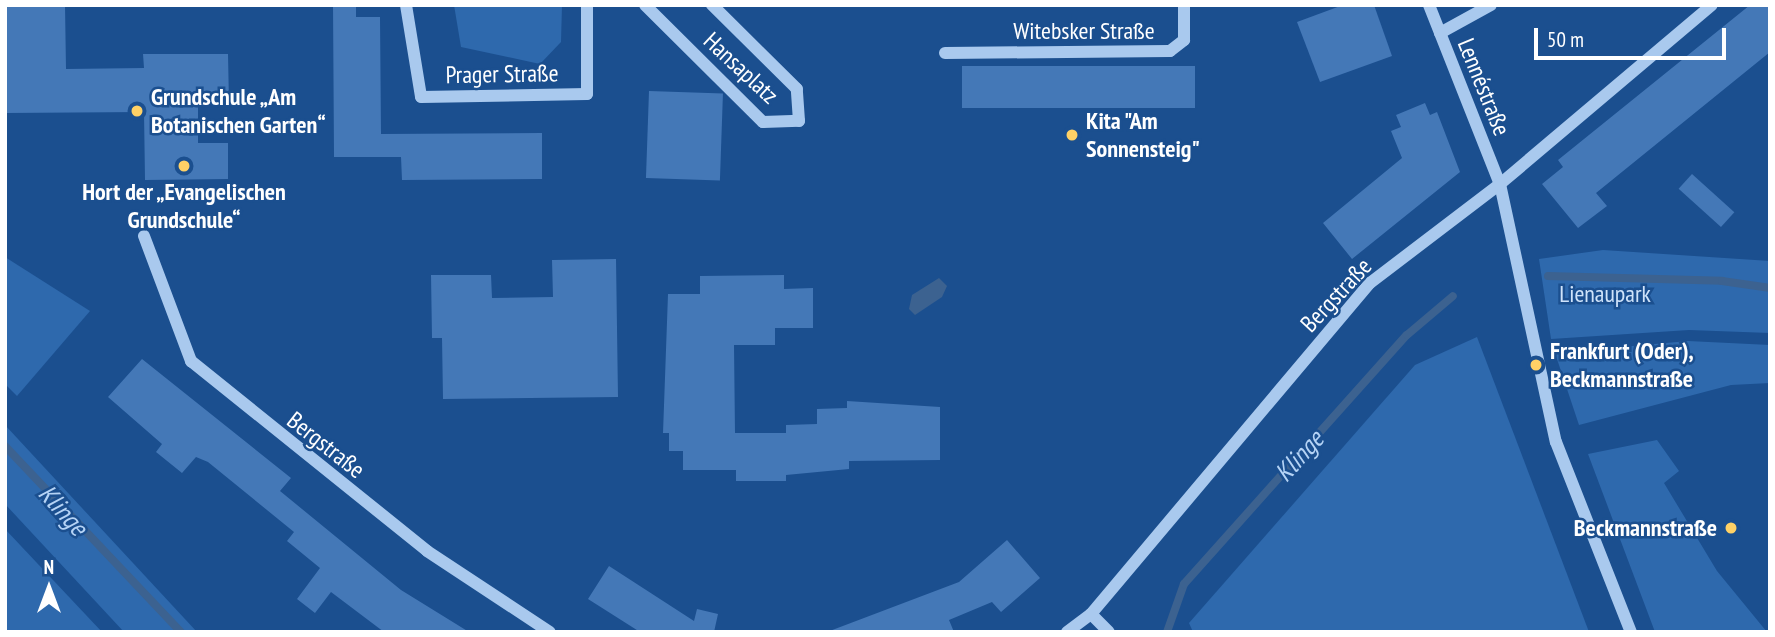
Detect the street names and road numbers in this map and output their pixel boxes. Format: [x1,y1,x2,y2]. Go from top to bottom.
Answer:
street label: Witebsker Straße [1013,17,1155,45]
street label: Hansaplatz [698,26,784,110]
street label: Lennéstraße [1451,34,1517,140]
street label: Prager Straße [445,59,559,89]
street label: Bergstraße [1295,252,1377,338]
street label: Bergstraße [281,406,371,484]

